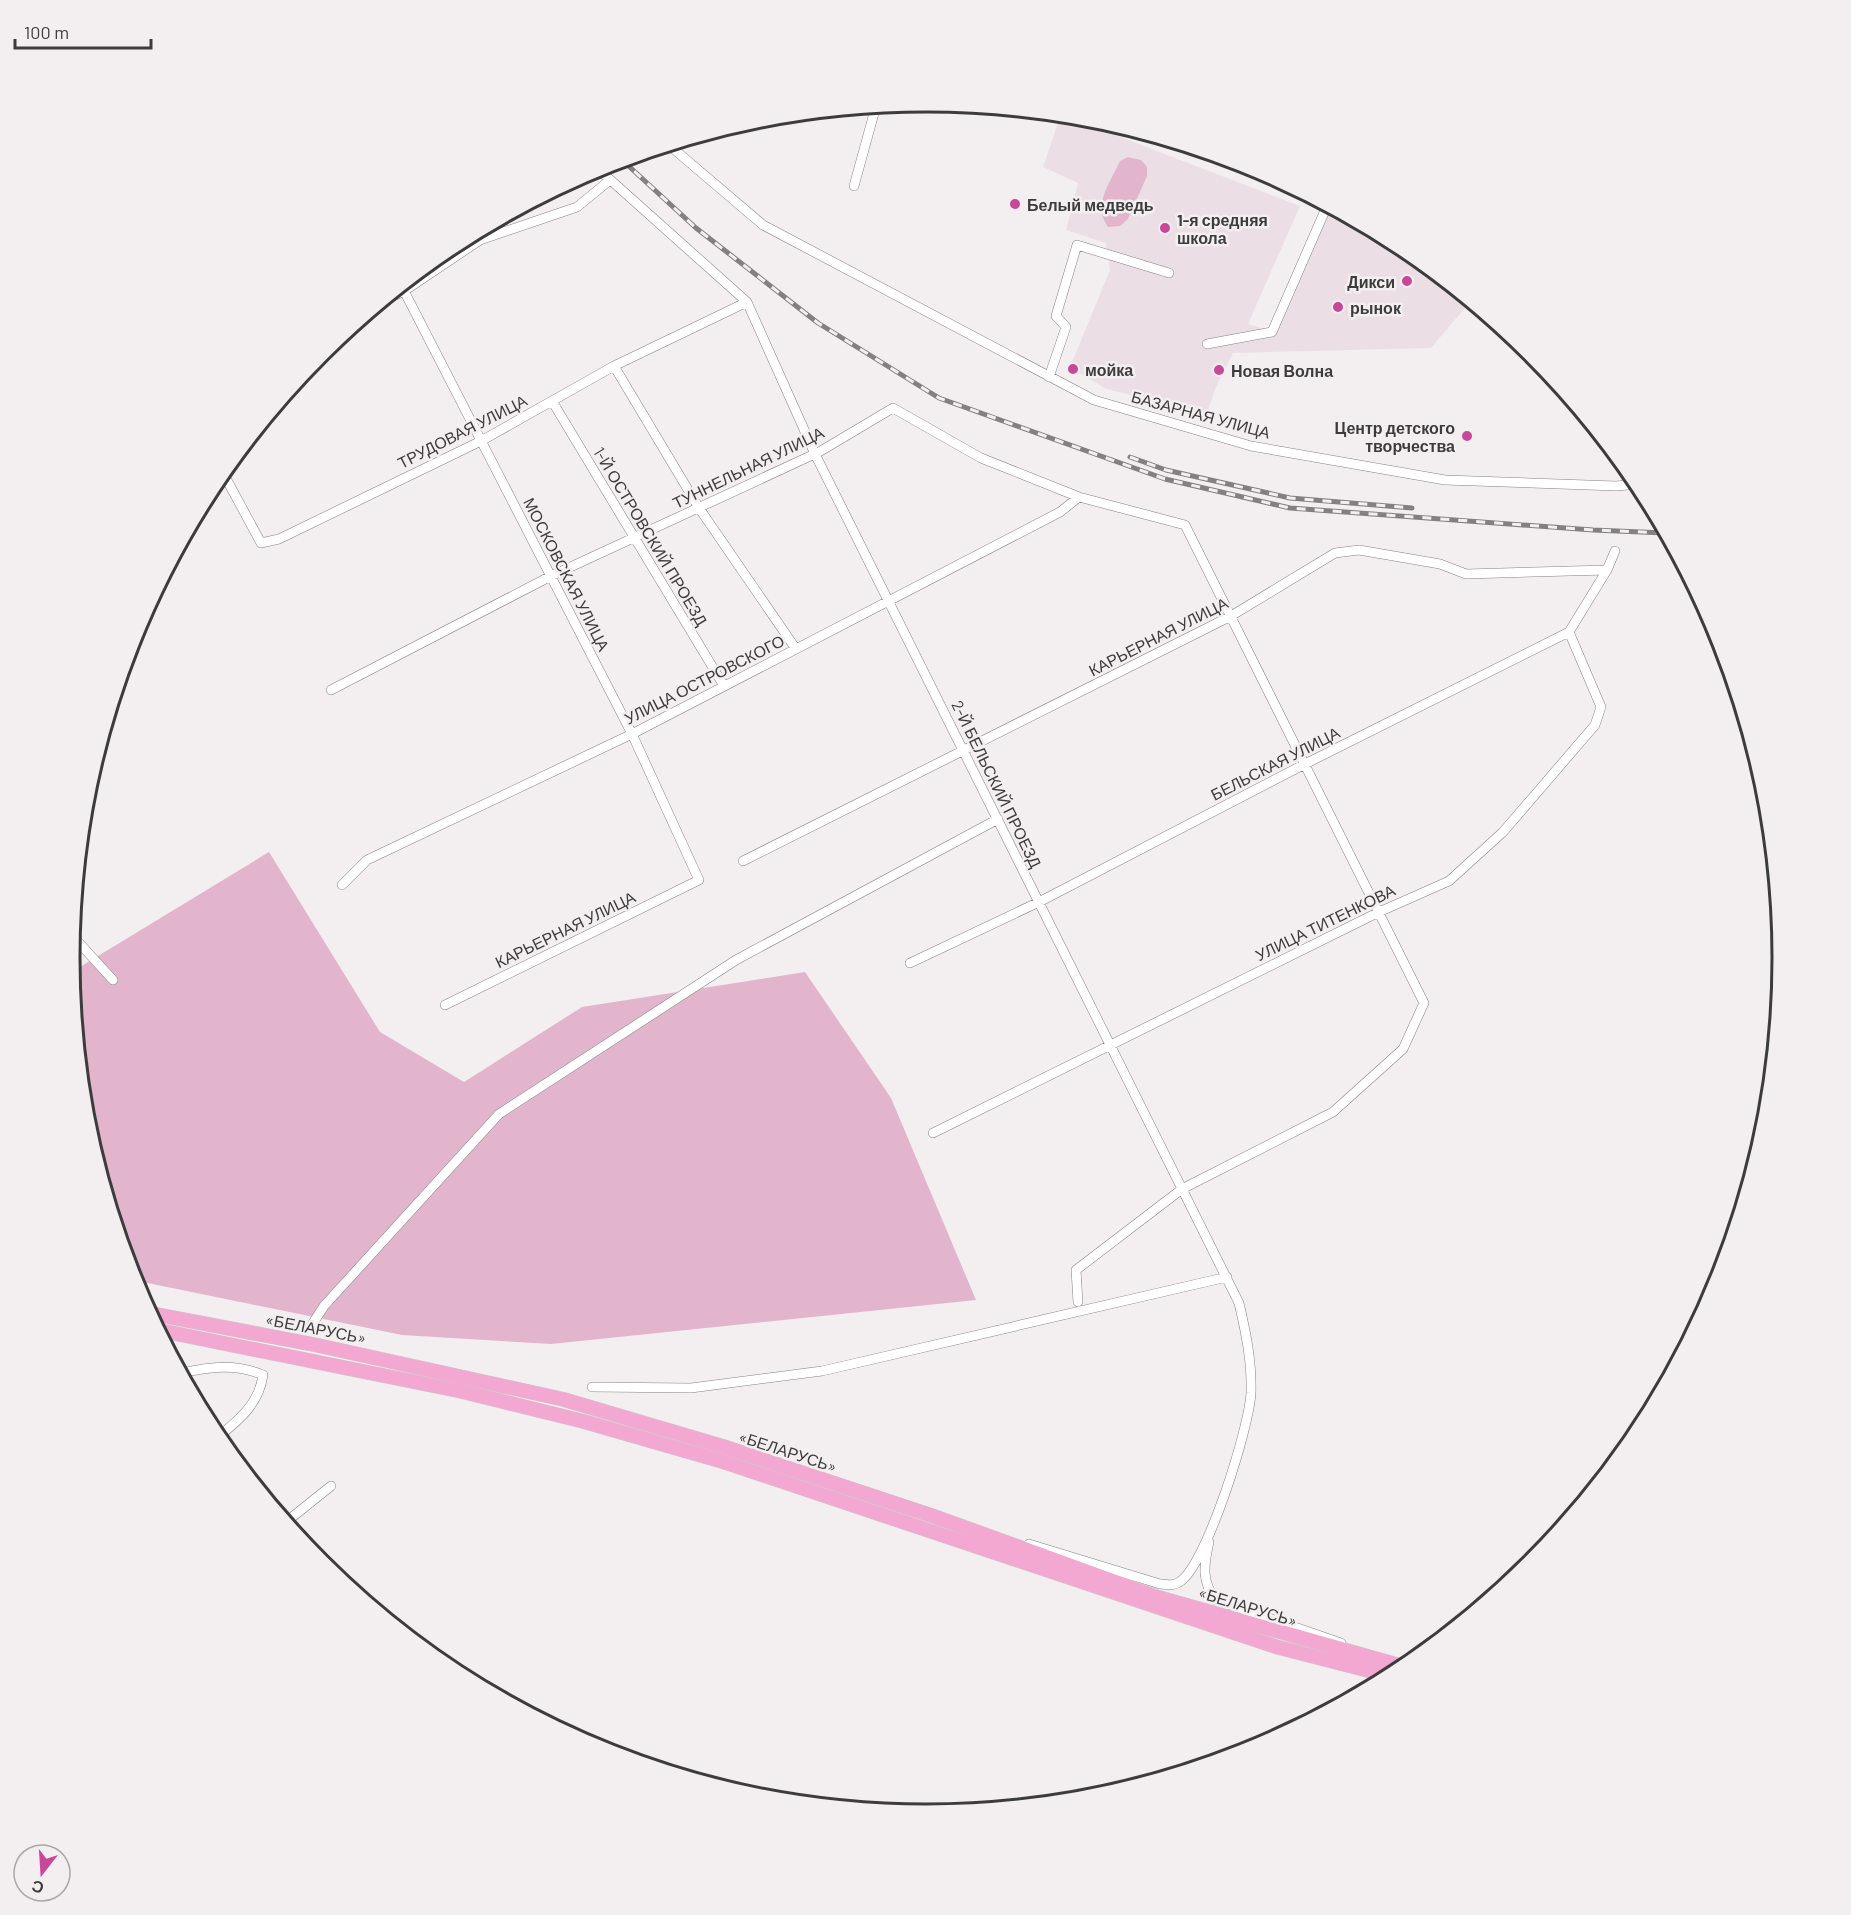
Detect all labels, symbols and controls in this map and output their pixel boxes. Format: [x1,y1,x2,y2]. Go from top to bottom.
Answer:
scale bar [15,12,152,50]
text: 100 m [24,21,69,43]
place label: Белый медведь [1027,195,1154,214]
marker: Белый медведь [1008,197,1022,211]
place label: 1-я средняя школа [1177,210,1268,247]
marker: 1-я средняя школа [1158,221,1172,235]
place label: Дикси [1347,272,1395,291]
marker: Дикси [1400,274,1414,288]
place label: рынок [1350,298,1402,317]
marker: рынок [1331,300,1345,314]
place label: мойка [1085,360,1133,379]
place label: Новая Волна [1231,361,1333,380]
marker: мойка [1066,362,1080,376]
marker: Новая Волна [1212,363,1226,377]
street label: БАЗАРНАЯ УЛИЦА [1130,386,1273,442]
street label: ТРУДОВАЯ УЛИЦА [394,390,530,472]
place label: Центр детского творчества [1335,418,1455,455]
street label: ТУННЕЛЬНАЯ УЛИЦА [669,422,827,512]
marker: Центр детского творчества [1460,429,1474,443]
street label: 1-Й ОСТРОВСКИЙ ПРОЕЗД [590,443,712,629]
street label: МОСКОВСКАЯ УЛИЦА [520,494,614,654]
street label: КАРЬЕРНАЯ УЛИЦА [1085,593,1231,679]
street label: УЛИЦА ОСТРОВСКОГО [621,630,787,728]
street label: 2-Й БЕЛЬСКИЙ ПРОЕЗД [948,697,1046,871]
street label: БЕЛЬСКАЯ УЛИЦА [1207,722,1343,804]
street label: УЛИЦА ТИТЕНКОВА [1252,880,1398,964]
street label: КАРЬЕРНАЯ УЛИЦА [492,887,638,971]
street label: «БЕЛАРУСЬ» [264,1309,368,1347]
street label: «БЕЛАРУСЬ» [736,1426,840,1476]
street label: «БЕЛАРУСЬ» [1196,1582,1300,1630]
north arrow [12,1843,72,1903]
text: С [29,1877,46,1899]

